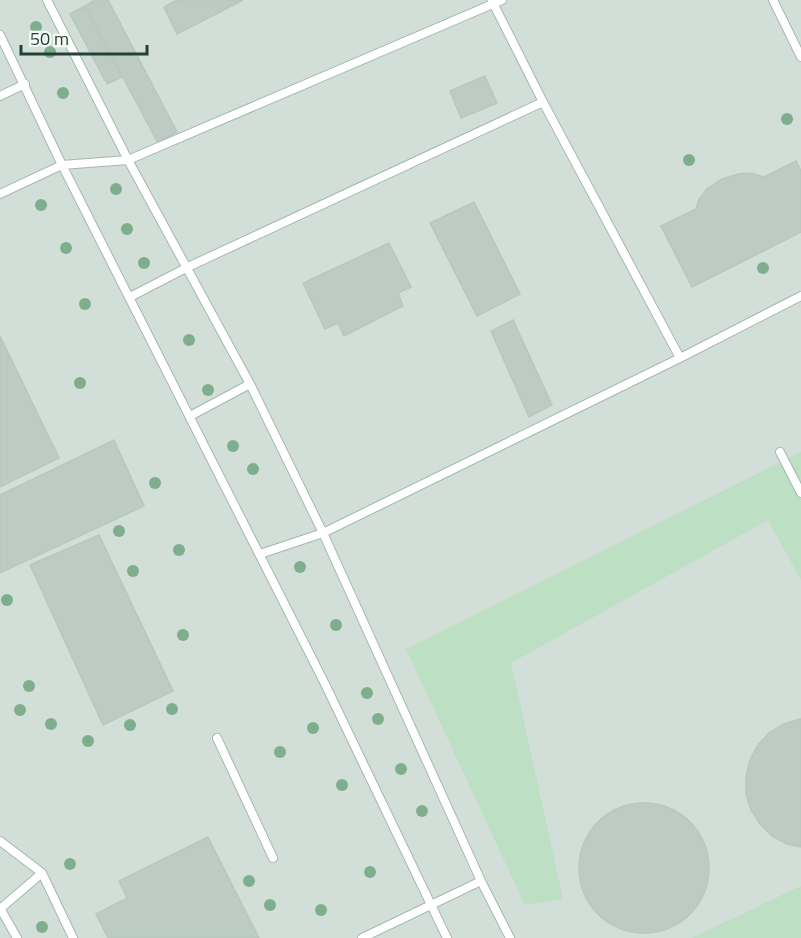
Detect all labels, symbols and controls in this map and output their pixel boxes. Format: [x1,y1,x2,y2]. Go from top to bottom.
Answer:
scale bar [21,18,147,56]
text: 50 m [30,25,69,52]

